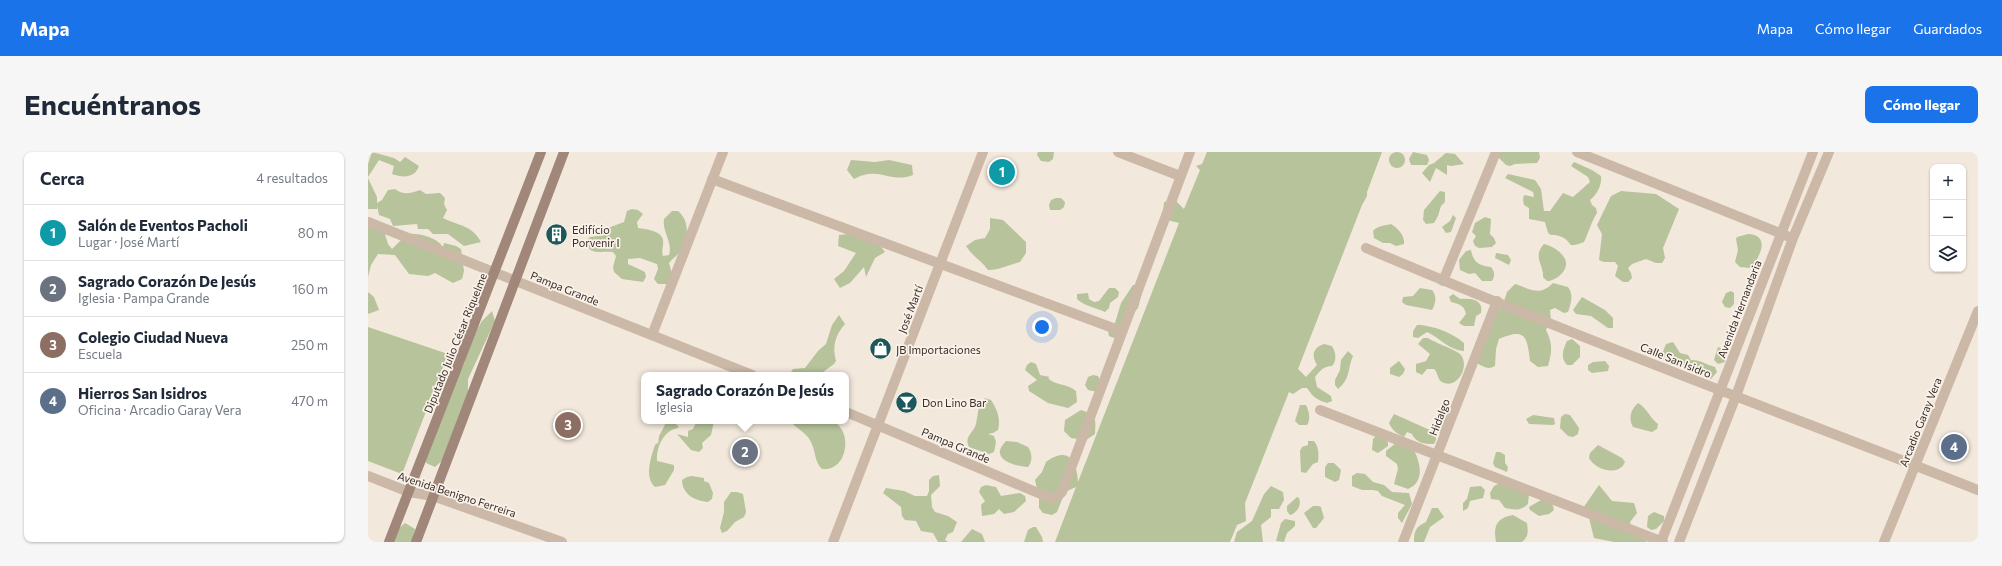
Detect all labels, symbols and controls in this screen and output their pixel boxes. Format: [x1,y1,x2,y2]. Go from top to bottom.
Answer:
text: Mapa [20,17,69,40]
text: Mapa [1757,20,1793,37]
text: Cómo llegar [1815,20,1891,37]
text: Guardados [1913,20,1982,37]
button: Cómo llegar [1865,86,1978,123]
text: Encuéntranos [24,87,201,121]
pin: 1 [989,157,1015,187]
map controls [1930,164,1966,272]
button: + [1930,164,1966,200]
text: Cerca [40,168,85,189]
text: 4 resultados [256,170,328,186]
button: − [1930,200,1966,236]
text: Salón de Eventos Pacholi [78,216,248,234]
building icon: Edifício Porvenir I [543,222,569,248]
place label: Edifício Porvenir I [572,223,620,249]
text: 1 [50,225,56,241]
text: 80 m [298,225,328,241]
text: Lugar · José Martí [78,234,179,250]
button: layers [1930,236,1966,272]
street label: Avenida Hernandaria [1714,258,1764,360]
street label: Pampa Grande [529,268,602,308]
street label: Diputado Julio César Riquelme [421,271,490,415]
text: Sagrado Corazón De Jesús [78,272,256,290]
text: 2 [49,281,57,297]
text: 160 m [292,281,328,297]
street label: José Martí [895,282,926,335]
text: Iglesia · Pampa Grande [78,290,209,306]
your location [1032,317,1052,337]
text: Colegio Ciudad Nueva [78,328,228,346]
shop icon: JB Importaciones [868,336,894,362]
text: 3 [49,337,57,353]
text: 250 m [291,337,328,353]
street label: Calle San Isidro [1639,340,1714,380]
place label: JB Importaciones [896,343,981,357]
text: Escuela [78,346,122,362]
popup [641,372,849,424]
street label: Arcadio Garay Vera [1896,376,1944,468]
text: Sagrado Corazón De Jesús [656,381,834,399]
text: Hierros San Isidros [78,384,207,402]
bar icon: Don Lino Bar [893,389,919,415]
text: 4 [49,393,57,409]
text: 470 m [291,393,328,409]
place label: Don Lino Bar [922,396,987,409]
street label: Hidalgo [1426,396,1452,437]
text: Iglesia [656,399,693,415]
text: Oficina · Arcadio Garay Vera [78,402,241,418]
pin: 3 [555,410,581,440]
street label: Pampa Grande [920,425,992,465]
pin: 4 [1941,432,1967,462]
pin: 2 [732,437,758,467]
street label: Avenida Benigno Ferreira [396,469,518,519]

